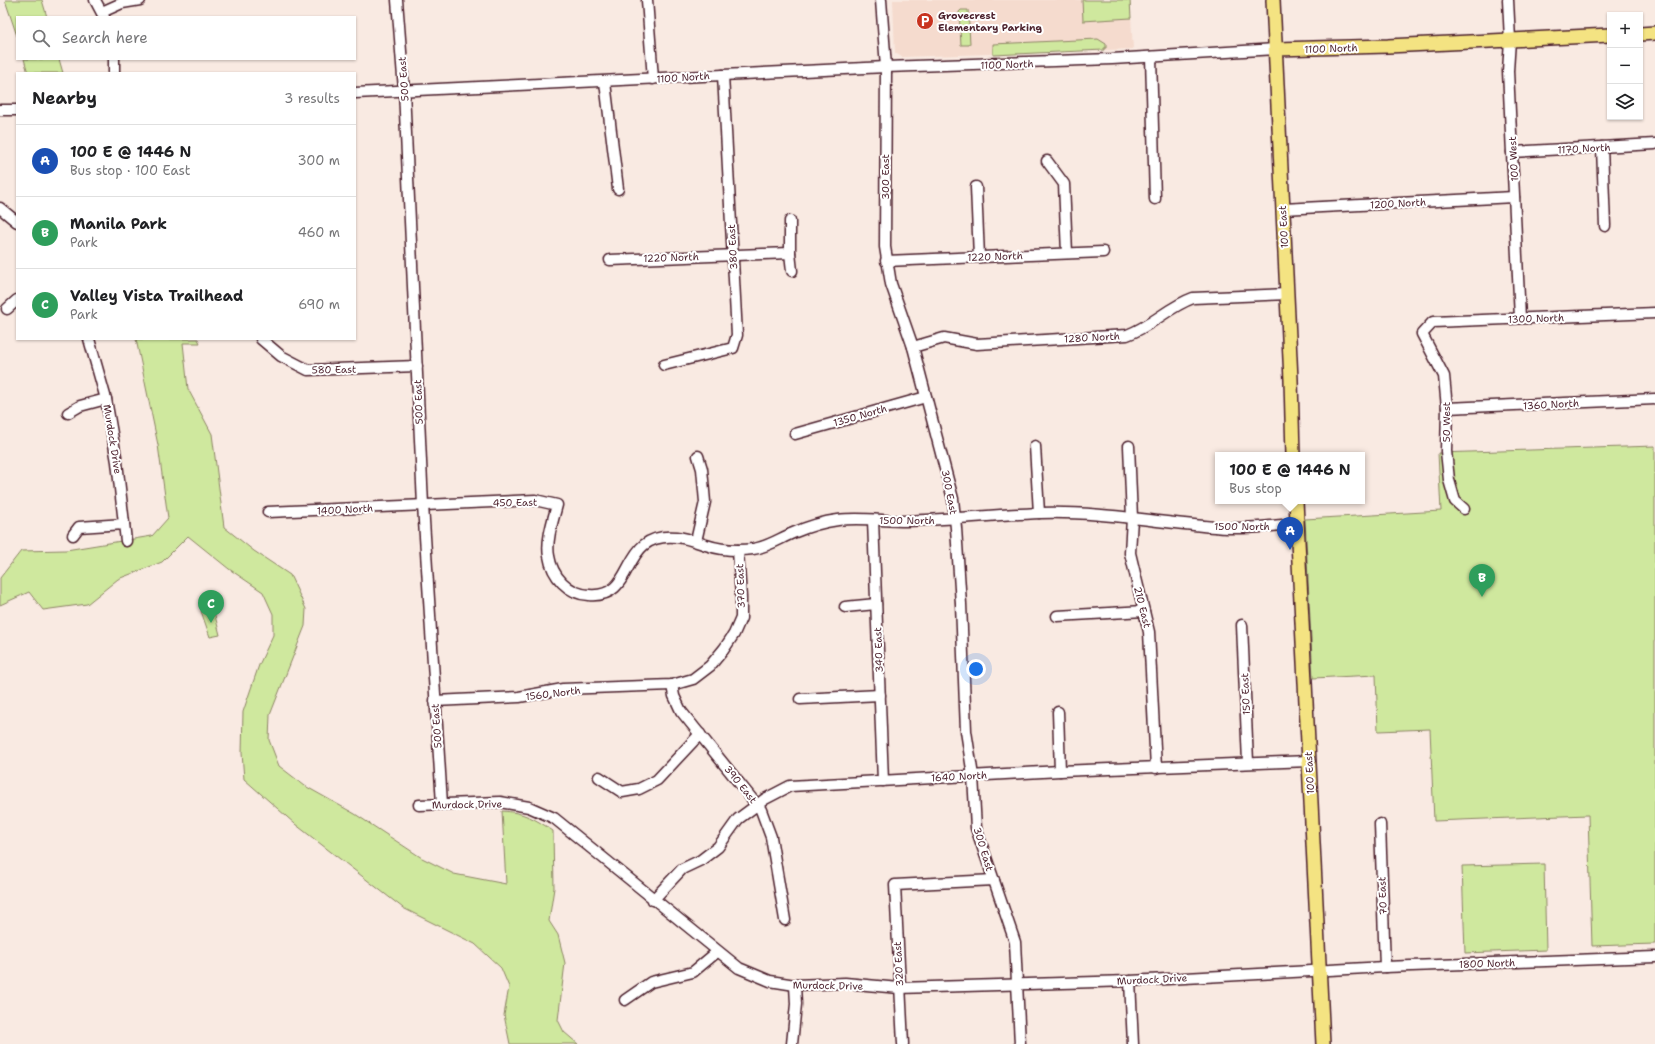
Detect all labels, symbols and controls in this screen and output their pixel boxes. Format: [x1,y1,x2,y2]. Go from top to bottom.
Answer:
place label: Grovecrest Elementary Parking [938,9,1043,34]
parking icon: Grovecrest Elementary Parking [915,11,935,31]
map controls [1607,12,1643,120]
button: + [1607,12,1643,48]
search box [16,16,356,60]
icon: search [30,27,52,49]
text: Search here [62,28,148,48]
street label: 1100 North [1304,41,1358,56]
button: − [1607,48,1643,84]
street label: 500 East [395,56,412,102]
street label: 1100 North [980,57,1034,72]
street label: 1100 North [656,69,710,86]
button: layers [1607,84,1643,120]
text: Nearby [32,87,97,109]
text: 3 results [284,90,340,107]
street label: 100 West [1506,136,1521,182]
street label: 1170 North [1557,141,1611,156]
text: 100 E @ 1446 N [70,142,191,162]
text: A [40,152,50,169]
text: 300 m [297,152,340,169]
street label: 300 East [879,154,892,200]
text: Bus stop · 100 East [70,162,190,179]
street label: 1200 North [1370,196,1426,211]
street label: 100 East [1276,205,1291,249]
text: Manila Park [70,214,167,234]
text: B [41,224,49,241]
text: 460 m [298,224,340,241]
street label: 380 East [725,224,740,270]
text: Park [70,234,98,251]
street label: 1220 North [967,249,1023,264]
street label: 1220 North [643,250,699,265]
text: Valley Vista Trailhead [70,286,243,306]
text: C [41,296,49,313]
text: 690 m [298,296,340,313]
text: Park [70,306,98,323]
street label: 1300 North [1508,311,1564,326]
street label: 1280 North [1064,330,1120,345]
street label: 580 East [312,363,356,376]
street label: 500 East [411,379,426,425]
street label: 1360 North [1523,397,1579,412]
street label: 1350 North [832,402,888,429]
street label: 50 West [1440,402,1453,442]
street label: Murdock Drive [101,403,124,475]
popup [1215,452,1365,504]
text: 100 E @ 1446 N [1229,460,1351,480]
street label: 300 East [939,469,960,516]
text: Bus stop [1229,480,1282,497]
street label: 450 East [493,496,537,509]
street label: 1400 North [317,502,373,517]
street label: 1500 North [879,514,935,527]
pin: A [1277,517,1303,550]
street label: 1500 North [1214,520,1270,533]
street label: 370 East [733,563,748,609]
pin: B [1469,564,1495,597]
street label: 210 East [1131,585,1154,629]
pin: C [198,590,224,623]
street label: 340 East [871,627,886,673]
your location [966,659,986,679]
street label: 150 East [1238,673,1253,715]
street label: 1560 North [525,684,581,703]
street label: 500 East [428,703,445,749]
street label: 100 East [1302,751,1317,795]
street label: 390 East [721,763,760,806]
street label: 1640 North [931,769,987,784]
street label: Murdock Drive [432,797,503,812]
street label: 300 East [971,825,996,873]
street label: 70 East [1375,876,1390,915]
street label: 320 East [891,941,906,987]
street label: 1800 North [1459,956,1515,971]
street label: Murdock Drive [1117,971,1188,988]
street label: Murdock Drive [793,978,864,993]

